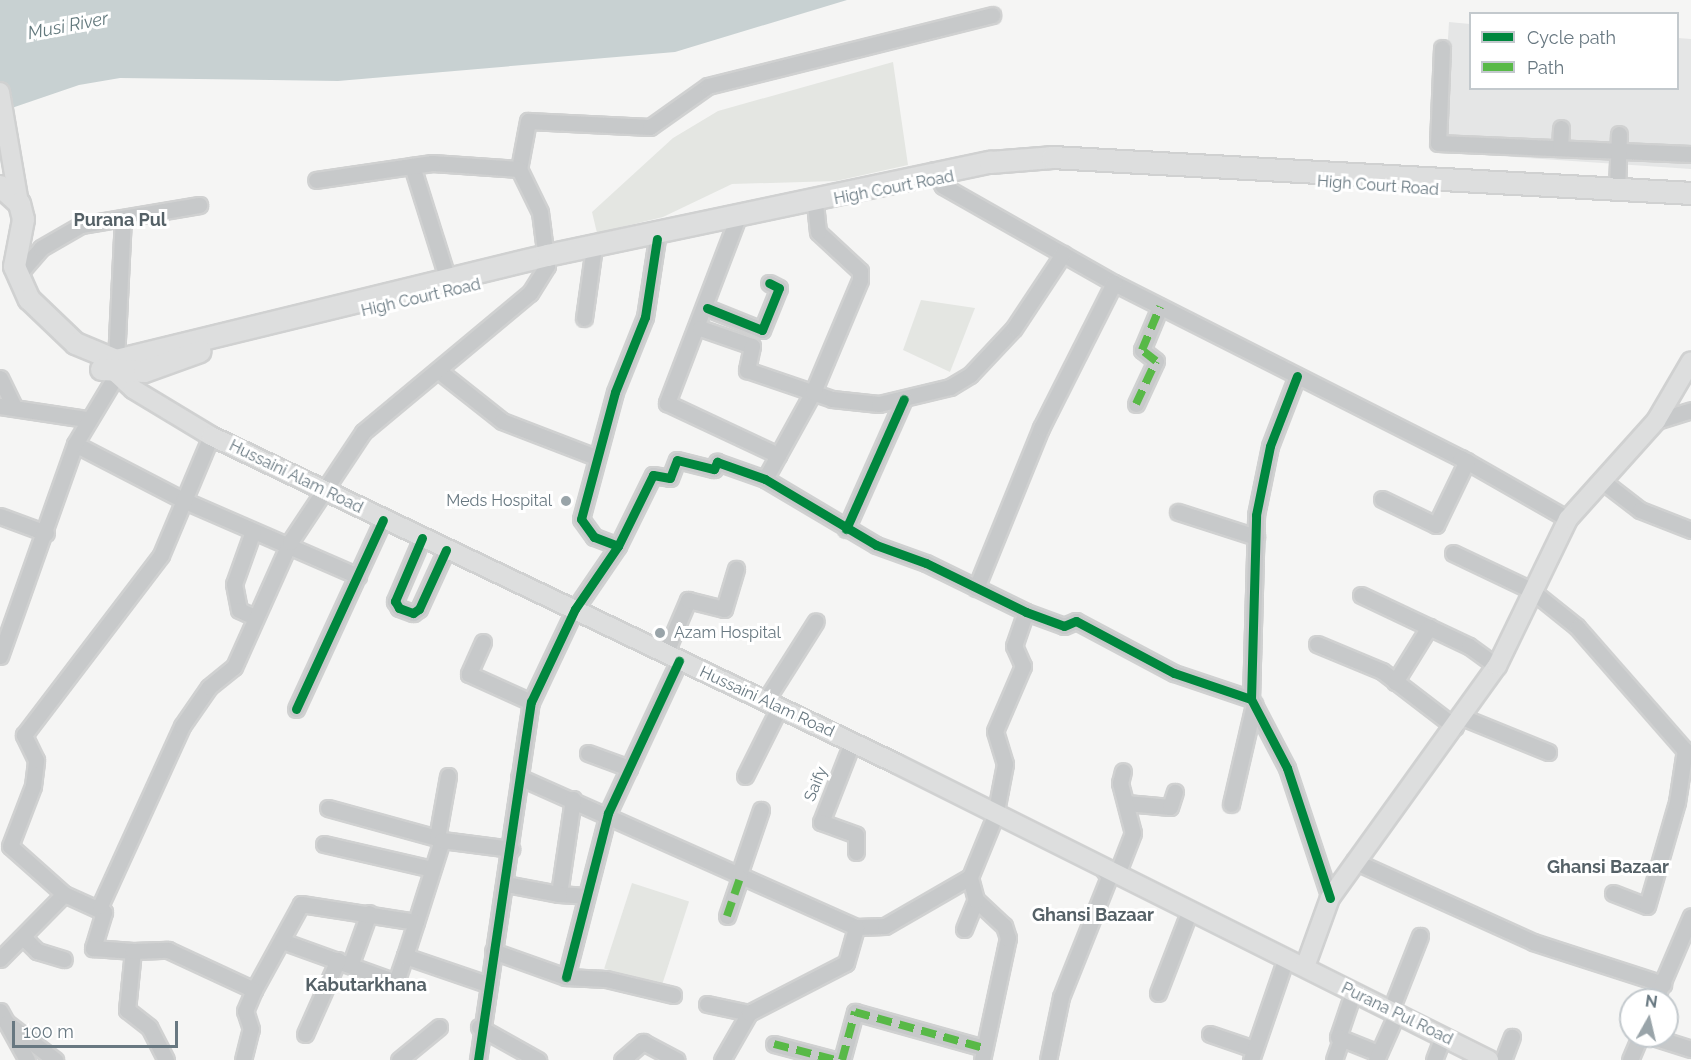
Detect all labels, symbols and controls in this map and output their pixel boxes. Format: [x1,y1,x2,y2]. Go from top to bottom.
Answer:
water label: Musi River [26,8,110,44]
legend [1469,12,1679,90]
text: Cycle path [1527,27,1616,48]
text: Path [1527,57,1564,78]
street label: High Court Road [832,167,956,209]
street label: High Court Road [1316,172,1440,200]
district label: Purana Pul [73,209,167,231]
street label: High Court Road [359,275,483,321]
street label: Hussaini Alam Road [226,436,366,518]
place label: Meds Hospital [446,491,552,511]
marker: Meds Hospital [557,492,575,510]
place label: Azam Hospital [674,623,781,643]
marker: Azam Hospital [651,624,669,642]
street label: Hussaini Alam Road [696,662,838,742]
street label: Saify [800,764,832,804]
district label: Ghansi Bazaar [1547,856,1669,878]
district label: Ghansi Bazaar [1032,904,1154,926]
district label: Kabutarkhana [305,974,427,996]
street label: Purana Pul Road [1338,979,1456,1049]
north arrow [1619,988,1679,1048]
text: N [1644,991,1659,1012]
scale bar [15,1009,182,1047]
text: 100 m [23,1021,74,1042]

